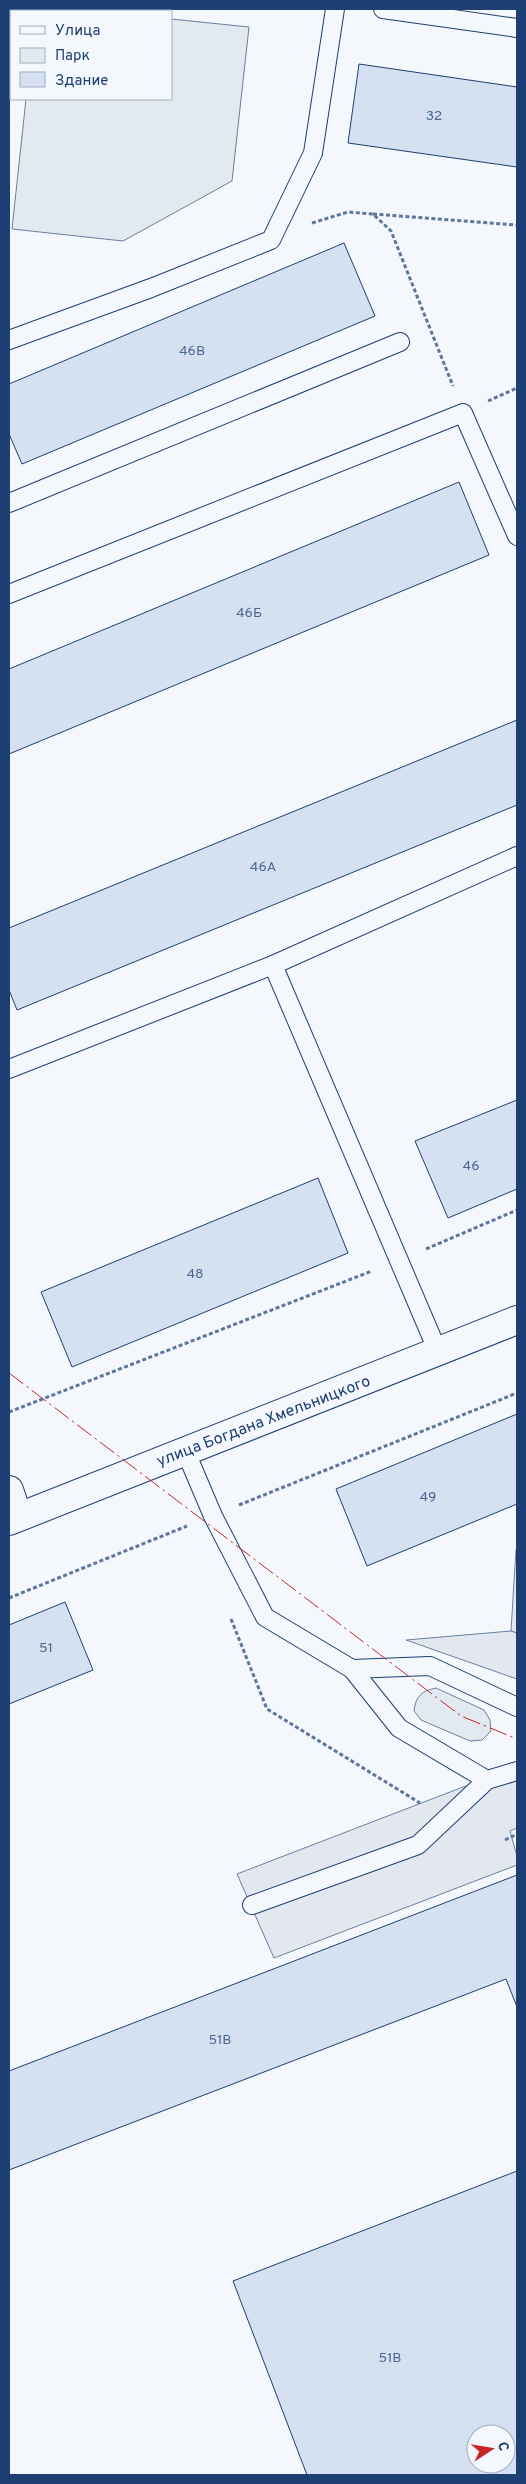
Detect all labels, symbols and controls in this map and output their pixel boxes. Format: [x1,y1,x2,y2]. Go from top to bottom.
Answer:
legend [10,10,172,100]
text: Улица [55,22,100,41]
text: Парк [55,47,90,66]
text: Здание [55,72,108,91]
house number: 32 [426,108,442,125]
house number: 46В [179,343,205,360]
house number: 46Б [236,605,262,622]
house number: 46А [250,859,276,876]
house number: 46 [462,1158,480,1175]
house number: 48 [186,1266,204,1283]
street label: улица Богдана Хмельницкого [154,1372,373,1472]
house number: 49 [420,1489,436,1506]
house number: 51 [39,1640,53,1657]
house number: 51В [208,2032,232,2049]
house number: 51В [378,2350,402,2367]
north arrow [466,2424,516,2474]
text: С [493,2440,512,2453]

